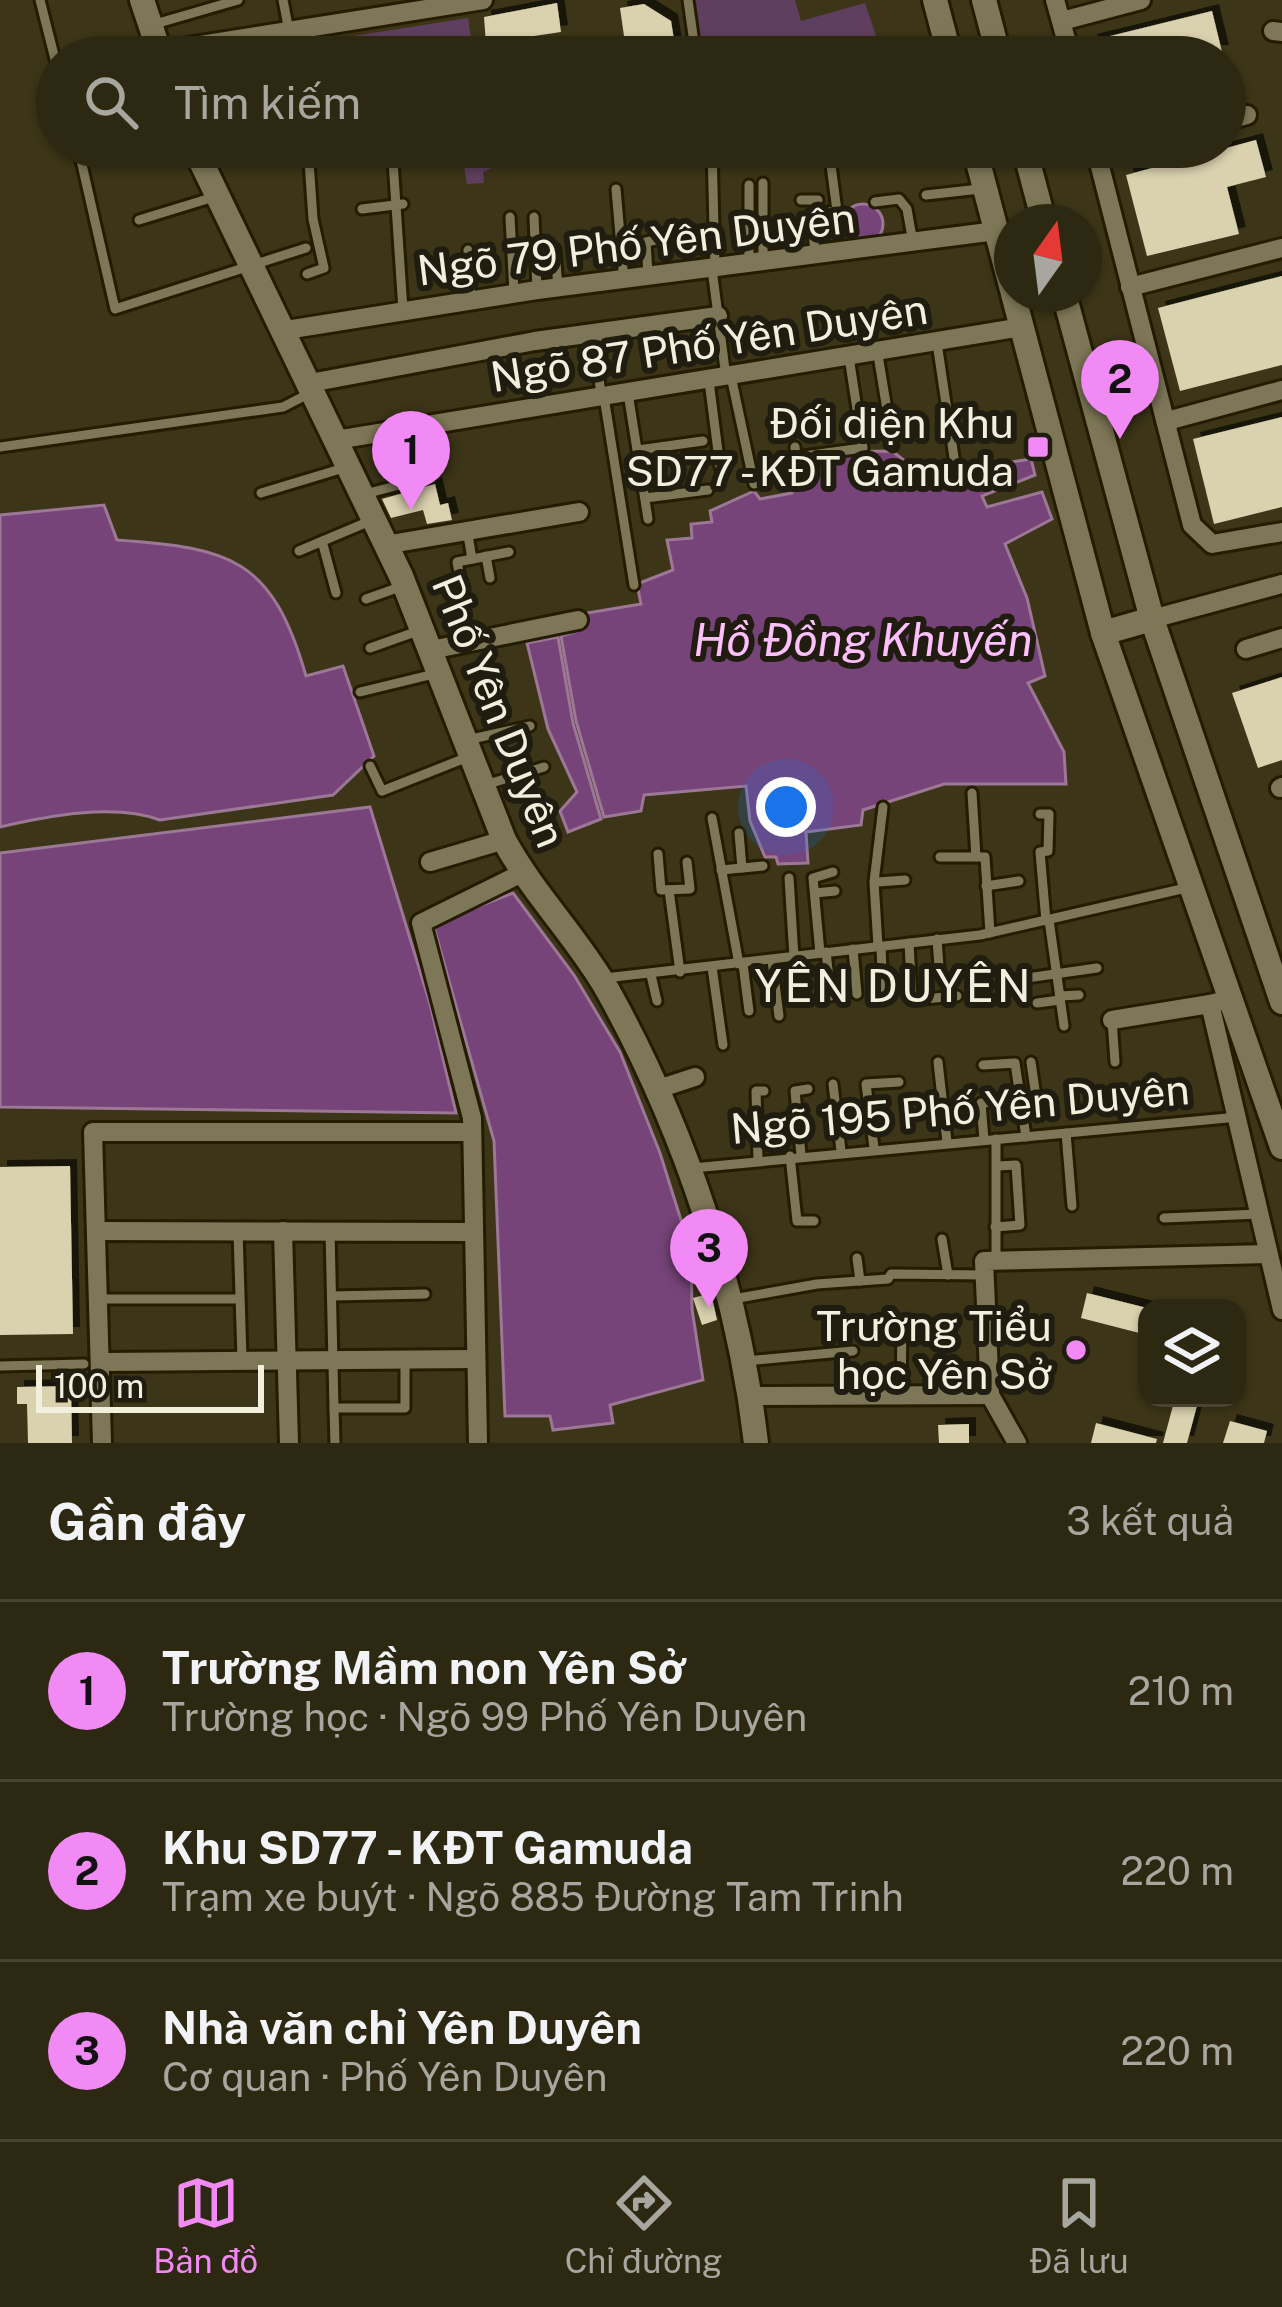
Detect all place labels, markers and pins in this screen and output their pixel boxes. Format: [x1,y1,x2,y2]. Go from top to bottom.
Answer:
pin: 2 [1081,340,1159,439]
place label: Đối diện Khu SD77 - KĐT Gamuda [626,398,1014,495]
pin: 1 [372,411,450,510]
marker: Đối diện Khu SD77 - KĐT Gamuda [1025,434,1051,460]
pin: 3 [670,1209,748,1308]
place label: Trường Tiểu học Yên Sở [816,1301,1052,1398]
marker: Trường Tiểu học Yên Sở [1063,1337,1089,1363]

